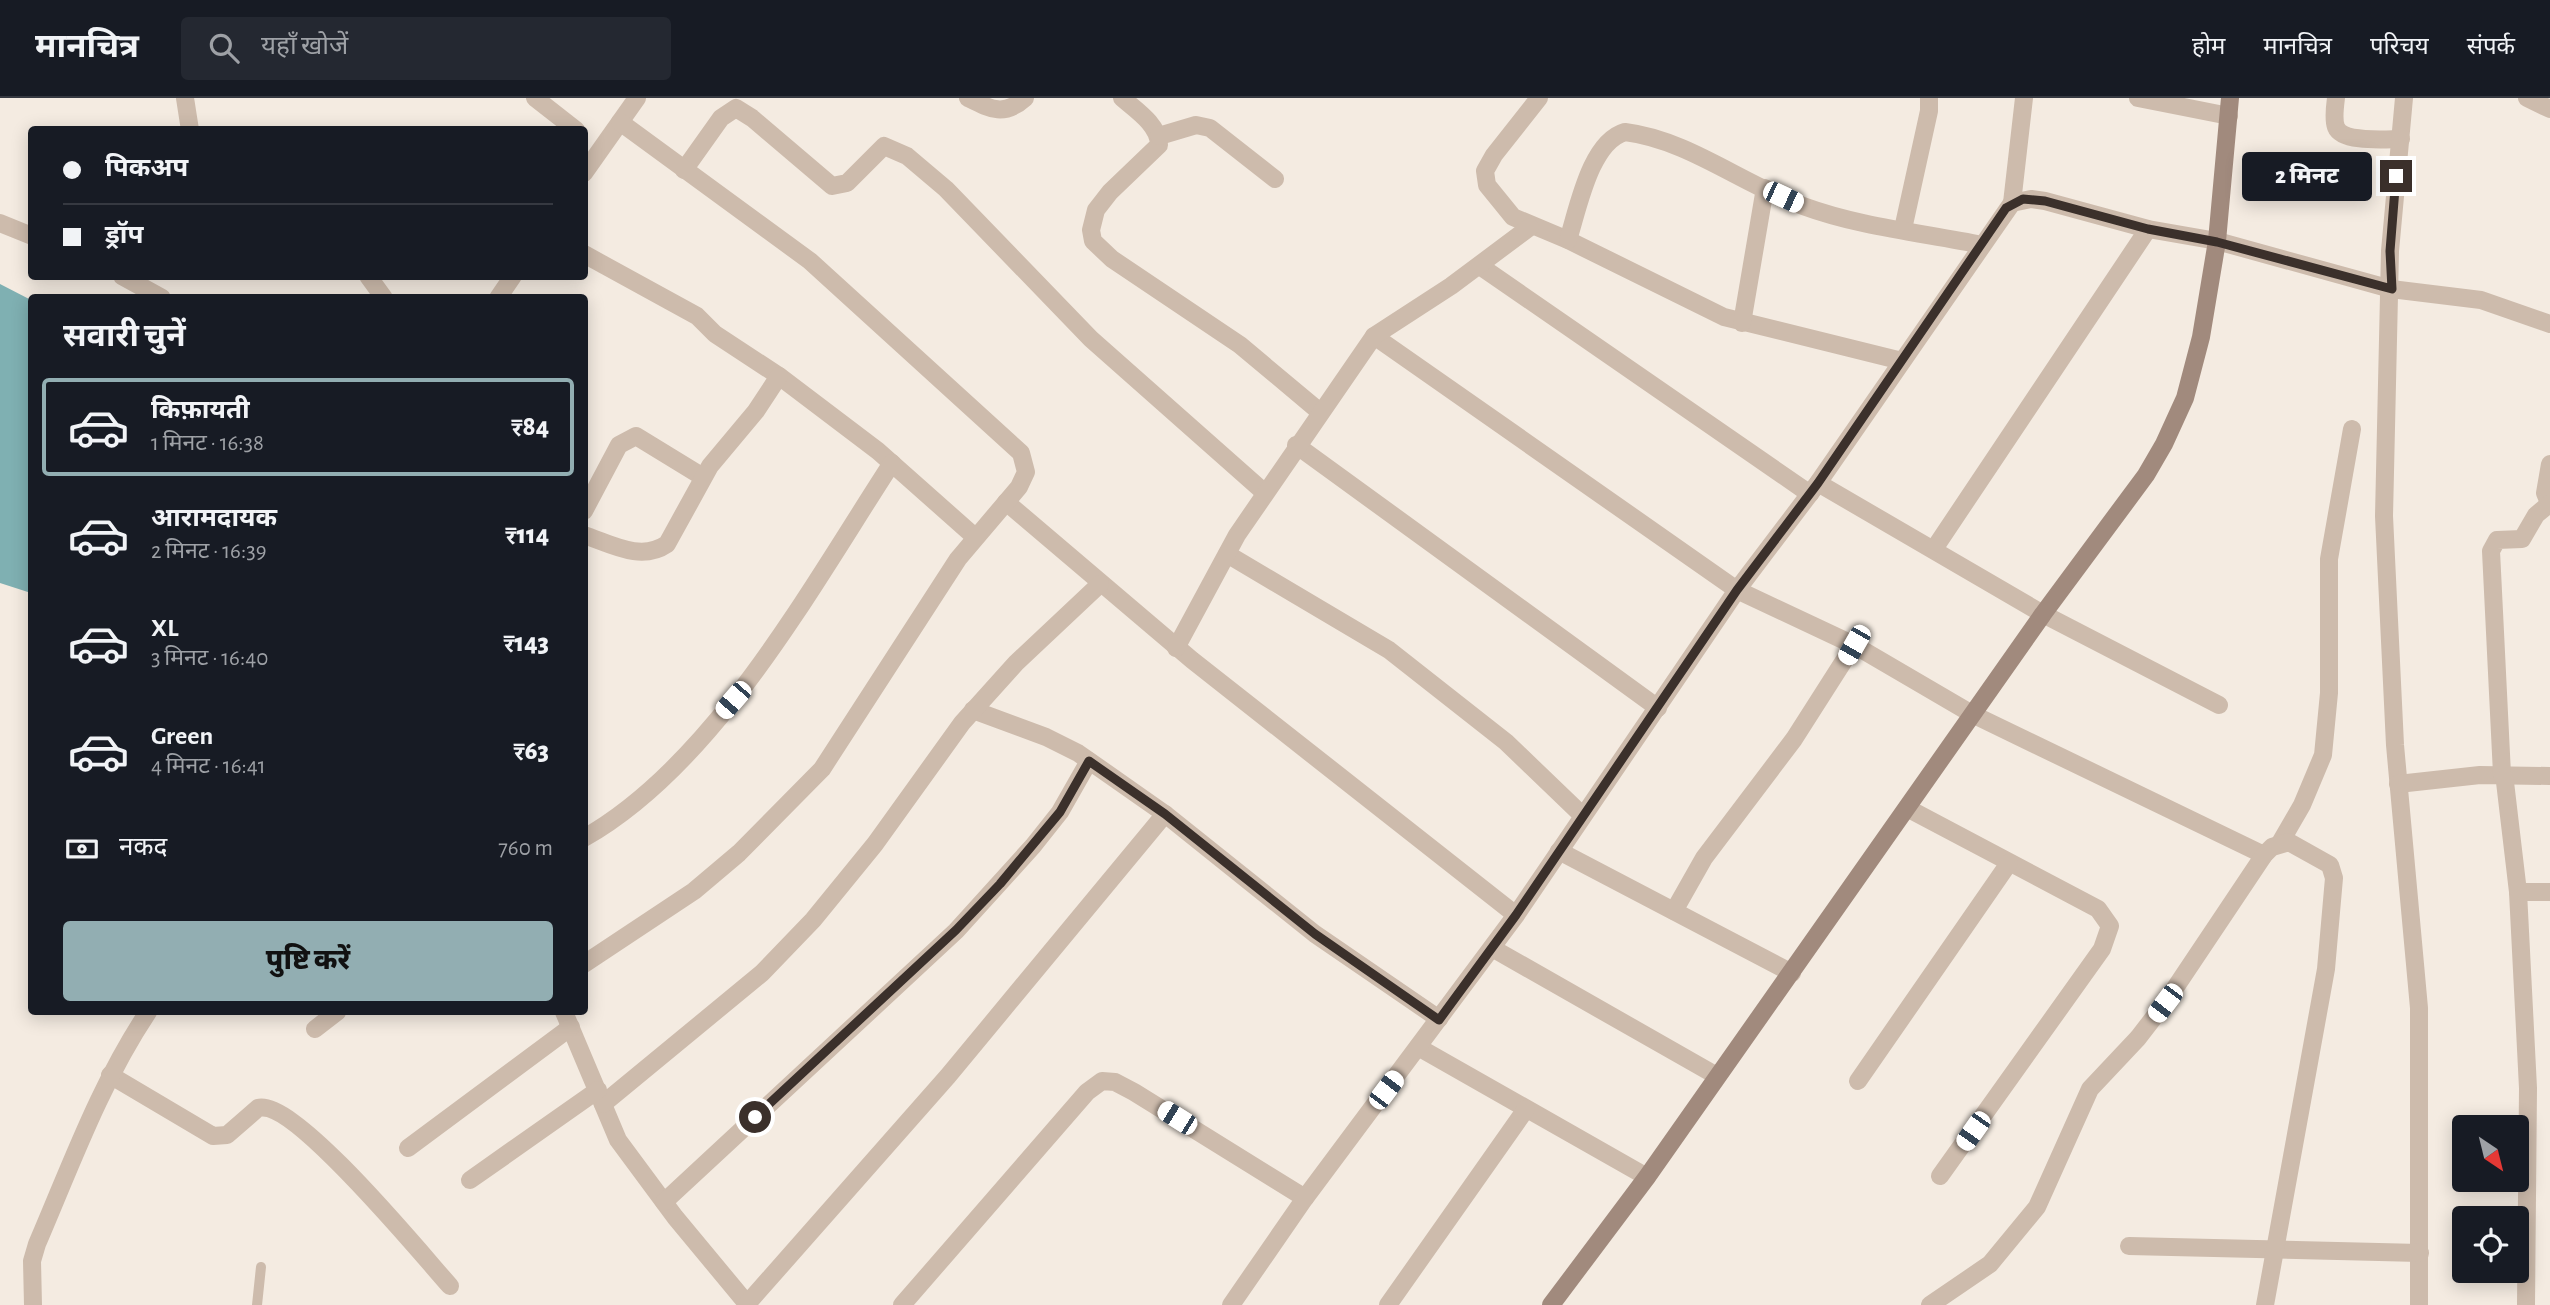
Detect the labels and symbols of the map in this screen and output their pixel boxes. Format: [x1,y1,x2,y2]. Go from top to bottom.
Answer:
callout: 2 मिनट [2242,152,2372,200]
route end [2380,160,2412,192]
car [1760,179,1807,215]
car [1835,622,1874,668]
car [712,677,755,723]
car [2144,980,2187,1026]
car [1365,1067,1408,1113]
car [1154,1098,1201,1138]
route start [739,1101,771,1133]
car [1953,1108,1994,1154]
north arrow [2452,1115,2529,1192]

